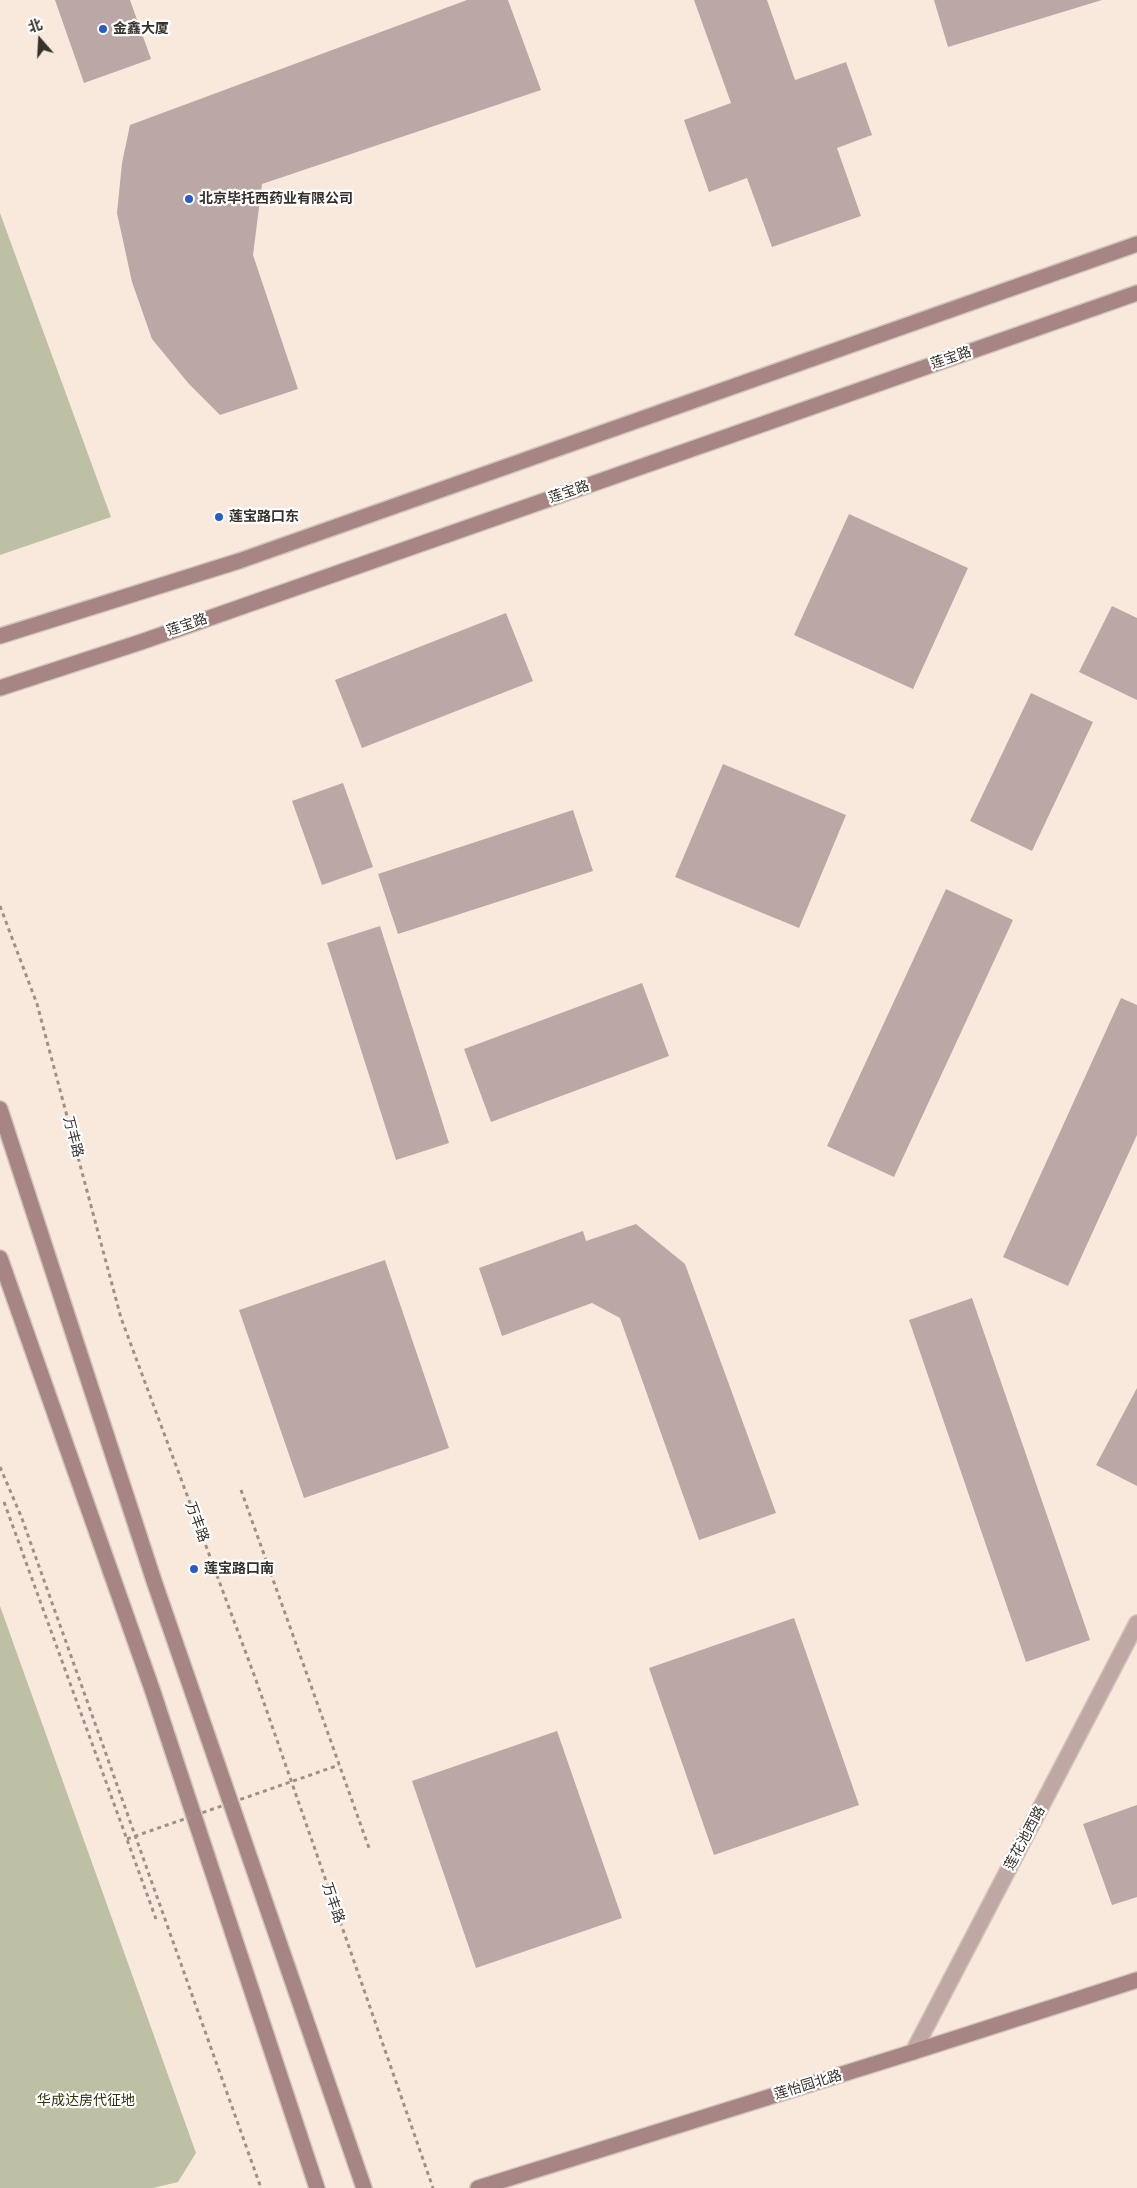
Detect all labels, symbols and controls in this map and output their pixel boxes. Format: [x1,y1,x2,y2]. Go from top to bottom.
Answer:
north arrow [15,15,65,65]
text: 北 [26,16,44,36]
place label: 金鑫大厦 [113,21,169,37]
marker: 金鑫大厦 [97,23,109,35]
place label: 北京毕托西药业有限公司 [199,191,353,207]
marker: 北京毕托西药业有限公司 [183,193,195,205]
street label: 莲宝路 [928,343,974,373]
street label: 莲宝路 [546,477,592,507]
place label: 莲宝路口东 [229,509,299,525]
marker: 莲宝路口东 [213,511,225,523]
street label: 莲宝路 [164,610,210,640]
street label: 万丰路 [59,1115,87,1159]
street label: 万丰路 [182,1499,212,1545]
place label: 莲宝路口南 [204,1561,274,1577]
marker: 莲宝路口南 [188,1563,200,1575]
street label: 莲花池西路 [1001,1803,1049,1873]
street label: 万丰路 [318,1880,348,1926]
street label: 莲怡园北路 [772,2067,844,2103]
park label: 华成达房代征地 [37,2093,135,2109]

